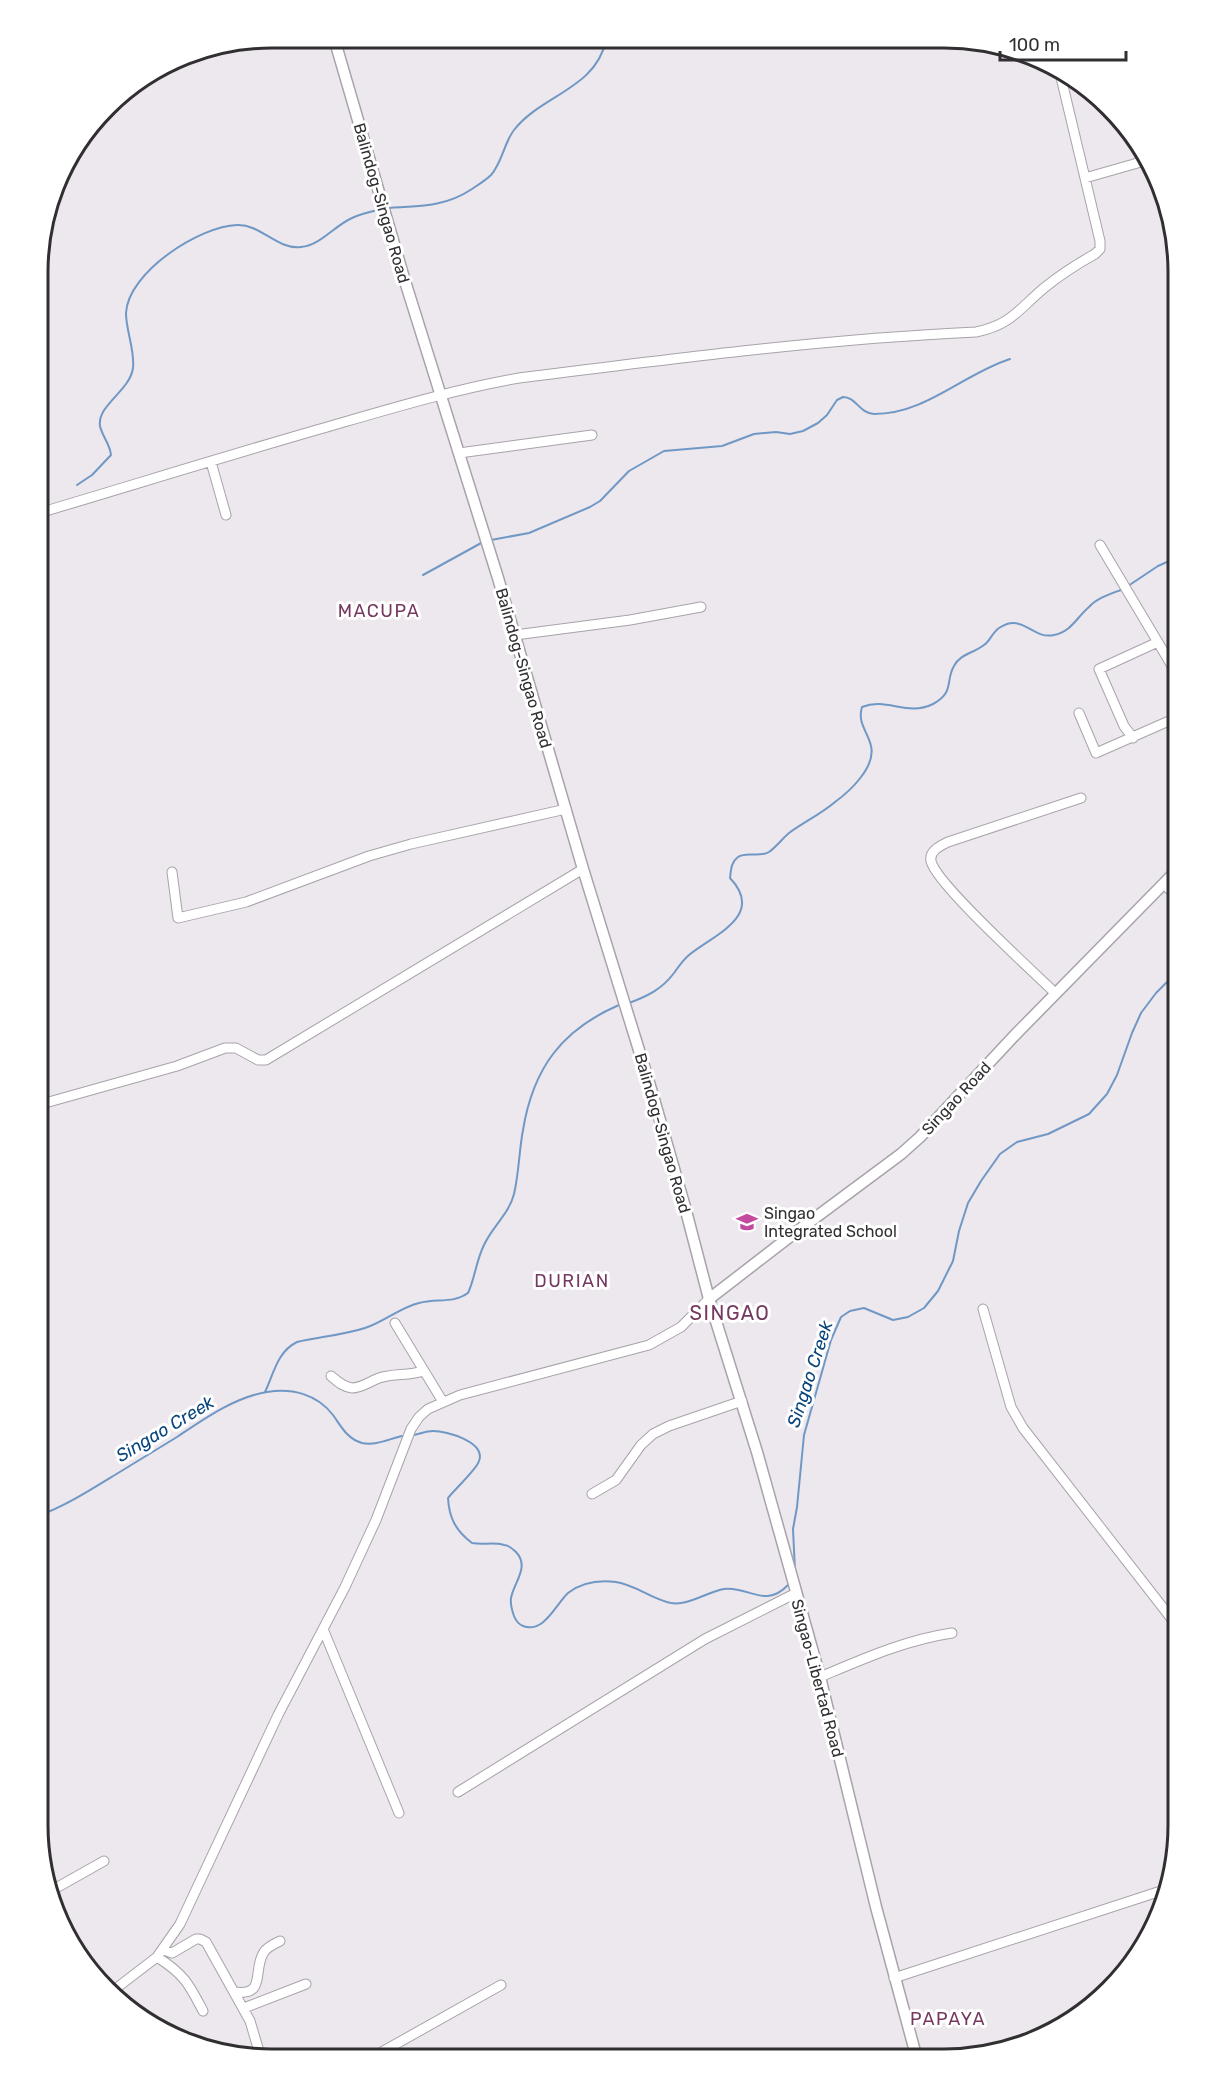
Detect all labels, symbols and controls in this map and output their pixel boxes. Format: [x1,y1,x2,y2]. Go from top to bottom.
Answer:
scale bar [1000,24,1126,62]
text: 100 m [1009,34,1060,56]
street label: Balindog-Singao Road [350,121,413,285]
street label: Balindog-Singao Road [492,586,555,750]
district label: MACUPA [338,600,420,622]
street label: Balindog-Singao Road [631,1051,694,1215]
street label: Singao Road [918,1058,995,1139]
place label: Singao Integrated School [764,1204,897,1241]
school or university icon: Singao Integrated School [735,1210,759,1234]
district label: DURIAN [534,1270,610,1292]
district label: SINGAO [690,1301,770,1325]
water label: Singao Creek [782,1317,838,1430]
water label: Singao Creek [112,1391,219,1467]
street label: Singao-Libertad Road [787,1597,848,1759]
district label: PAPAYA [910,2008,986,2030]

